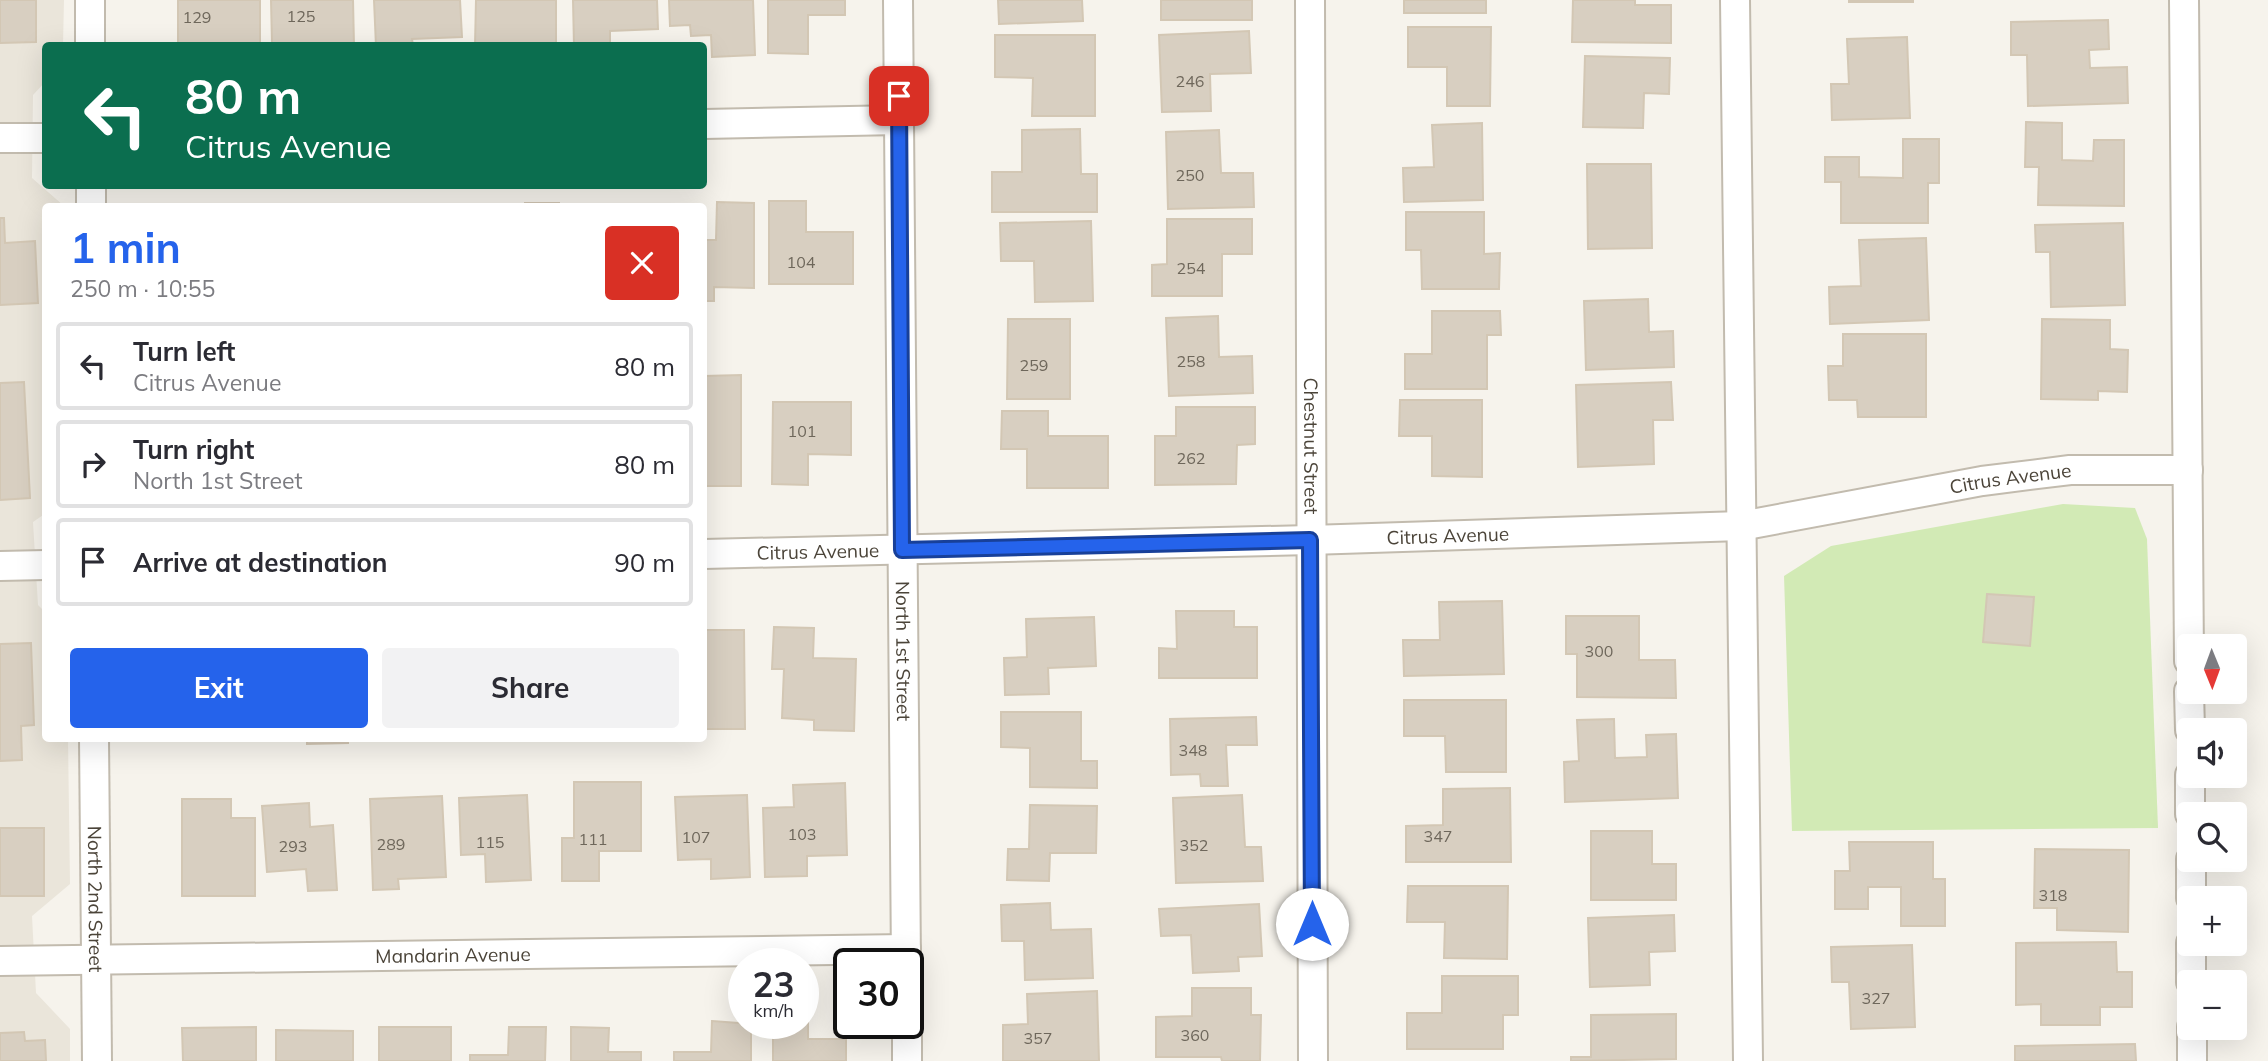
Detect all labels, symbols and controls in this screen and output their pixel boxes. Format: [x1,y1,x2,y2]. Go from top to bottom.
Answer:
house number: 125 [287,6,315,26]
house number: 129 [183,7,211,27]
text: 80 m [185,65,301,126]
pin [869,66,929,126]
icon: left [70,70,161,161]
house number: 246 [1176,71,1204,91]
icon: arrive [880,77,918,115]
text: Citrus Avenue [185,126,391,166]
house number: 250 [1176,165,1204,185]
text: 1 min [70,221,181,274]
button: close [605,226,679,300]
house number: 104 [787,252,816,272]
house number: 254 [1177,258,1206,278]
text: 250 m · 10:55 [70,274,215,303]
text: Turn left [133,335,235,368]
icon: left [74,347,112,385]
text: 80 m [614,350,675,383]
house number: 258 [1177,351,1205,371]
house number: 259 [1020,355,1048,375]
text: Citrus Avenue [133,368,281,397]
street label: Chestnut Street [1299,378,1323,515]
house number: 101 [788,421,816,441]
text: Turn right [133,433,254,466]
icon: right [74,445,112,483]
text: 80 m [614,448,675,481]
house number: 262 [1177,448,1205,468]
street label: Citrus Avenue [1947,458,2073,499]
text: North 1st Street [133,466,303,495]
street label: Citrus Avenue [1386,522,1509,550]
street label: Citrus Avenue [756,538,880,565]
icon: arrive [74,543,112,581]
text: Arrive at destination [133,546,388,579]
text: 90 m [614,546,675,579]
street label: North 1st Street [891,581,916,722]
north arrow [2177,634,2247,704]
map controls [2177,634,2247,1040]
house number: 300 [1585,641,1613,661]
button: Exit [70,648,368,728]
button: Share [382,648,679,728]
button: sound [2177,718,2247,788]
house number: 348 [1179,740,1207,760]
button: search [2177,802,2247,872]
house number: 103 [788,824,816,844]
street label: North 2nd Street [83,826,108,973]
house number: 347 [1424,826,1452,846]
house number: 107 [682,827,710,847]
house number: 111 [579,829,607,849]
house number: 115 [476,832,504,852]
house number: 289 [377,834,405,854]
house number: 352 [1180,835,1208,855]
house number: 293 [279,836,307,856]
house number: 318 [2039,885,2067,905]
button: + [2177,886,2247,956]
position arrow [1275,887,1349,961]
street label: Mandarin Avenue [375,942,531,968]
speed limit sign: 30 [833,948,924,1039]
text: 23 [752,962,795,1006]
button: − [2177,970,2247,1040]
house number: 327 [1862,988,1890,1008]
text: km/h [753,999,794,1022]
house number: 360 [1181,1025,1209,1045]
house number: 357 [1024,1028,1052,1048]

